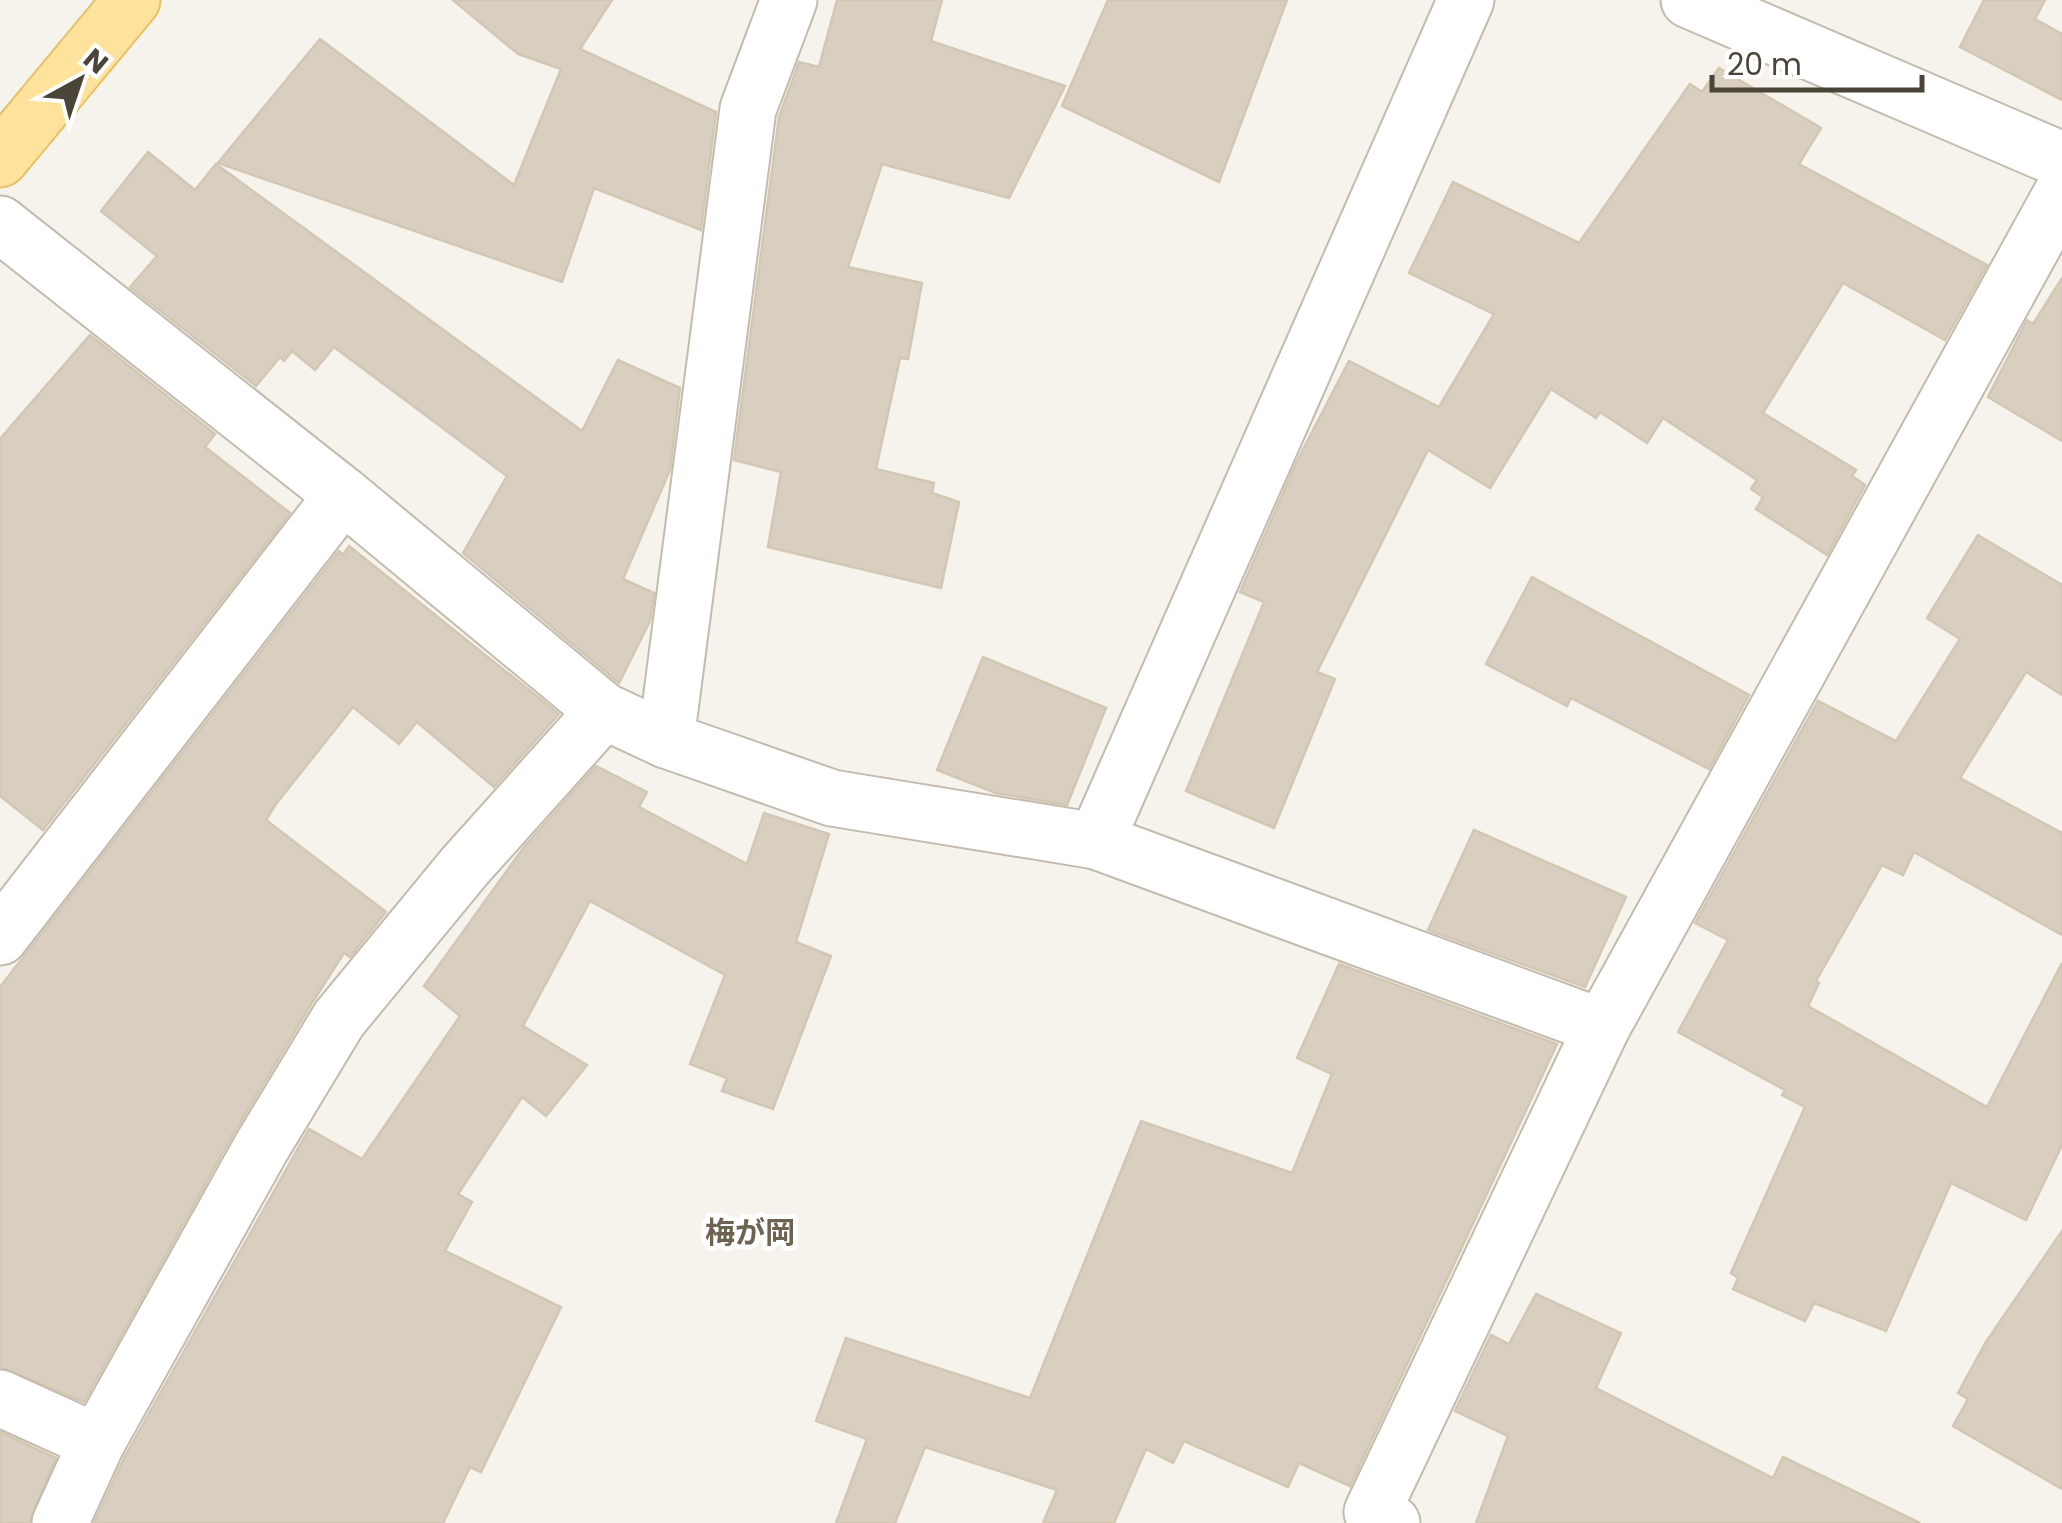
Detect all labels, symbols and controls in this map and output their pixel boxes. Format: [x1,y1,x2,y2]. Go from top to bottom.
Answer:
north arrow [30,30,130,130]
scale bar [1712,30,1922,92]
text: N [75,40,116,83]
text: 20 m [1727,43,1802,86]
district label: 梅が岡 [705,1211,795,1254]

